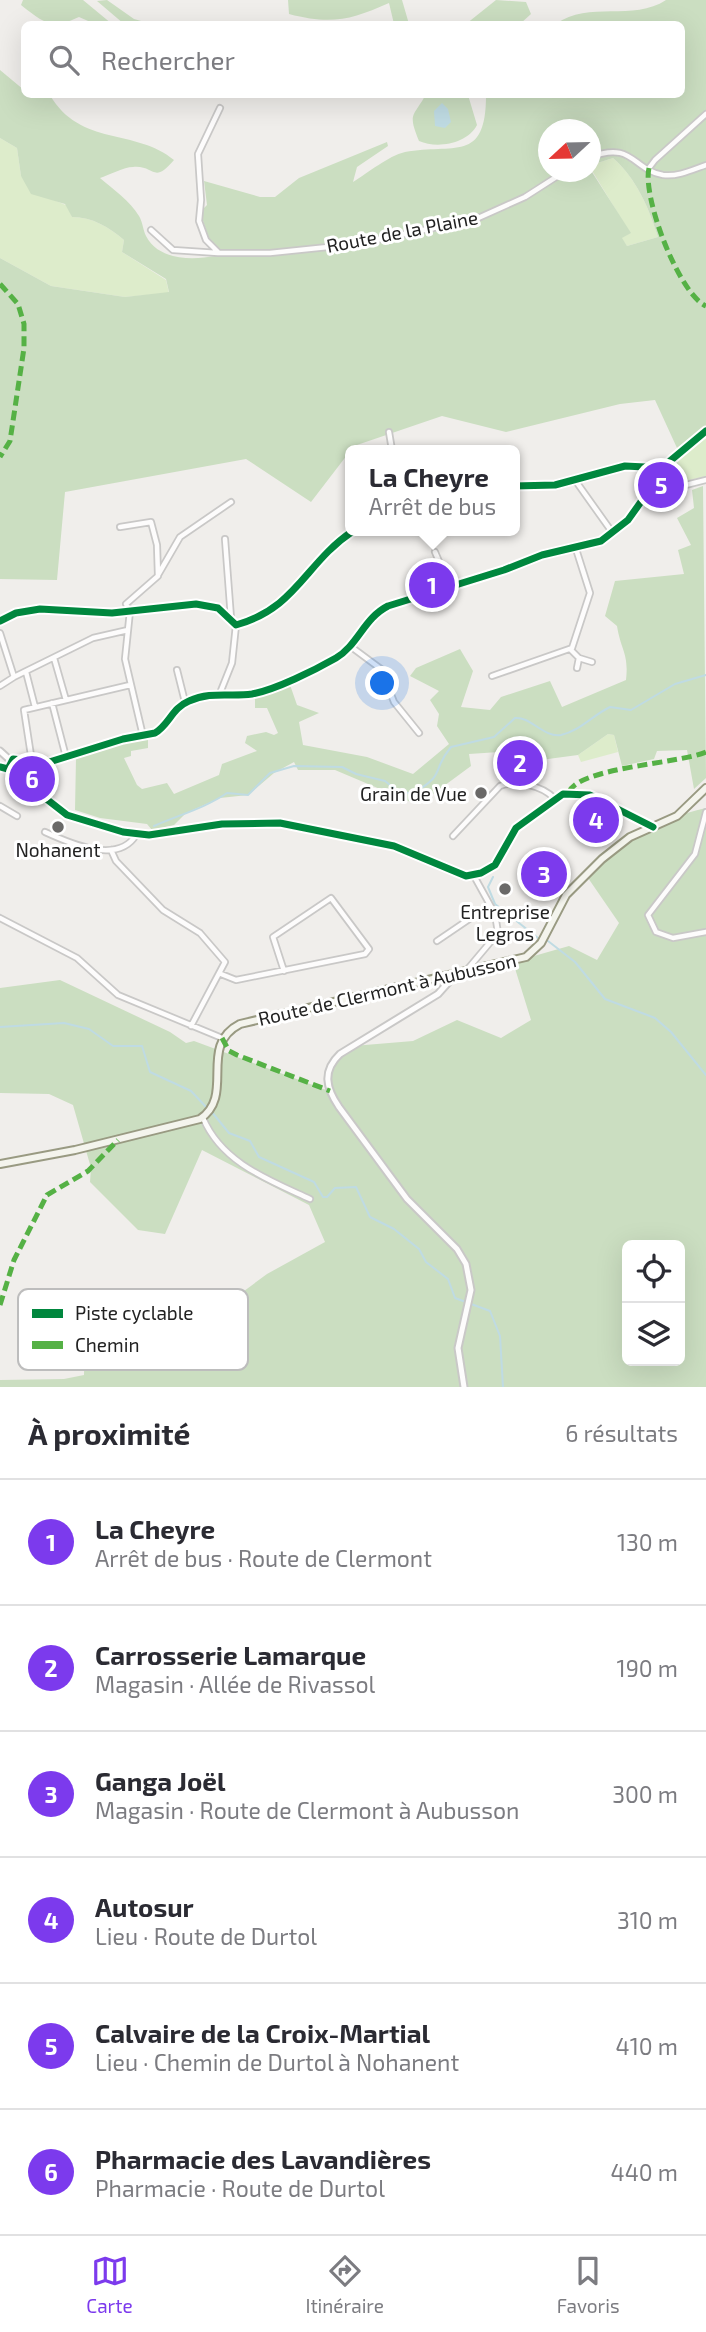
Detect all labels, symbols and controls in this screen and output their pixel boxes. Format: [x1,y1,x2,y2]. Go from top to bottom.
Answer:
search box [21,21,685,98]
icon: search [45,41,83,79]
text: Rechercher [101,44,235,75]
north arrow [538,119,601,182]
street label: Route de la Plaine [324,205,480,257]
popup [345,445,520,536]
pin: 5 [638,459,684,511]
text: La Cheyre [369,461,489,492]
text: Arrêt de bus [369,492,496,520]
pin: 1 [409,559,455,611]
your location [365,666,399,700]
pin: 2 [497,737,543,789]
pin: 6 [9,753,55,805]
place label: Grain de Vue [360,782,467,805]
marker: Grain de Vue [473,785,489,801]
pin: 4 [573,794,619,846]
marker: Nohanent [50,819,66,835]
place label: Nohanent [15,838,101,861]
pin: 3 [521,848,567,900]
marker: Entreprise Legros [497,881,513,897]
place label: Entreprise Legros [460,900,550,945]
street label: Route de Clermont à Aubusson [256,948,518,1030]
map controls [622,1240,685,1366]
button: locate [622,1240,685,1303]
legend [18,1289,248,1370]
text: Piste cyclable [75,1301,194,1324]
button: layers [622,1303,685,1366]
text: Chemin [75,1333,139,1356]
text: À proximité [28,1415,190,1451]
text: 6 résultats [565,1419,678,1447]
text: La Cheyre [95,1513,215,1544]
text: 1 [46,1528,56,1556]
text: 130 m [617,1528,678,1556]
text: Arrêt de bus · Route de Clermont [95,1544,432,1572]
text: Carrosserie Lamarque [95,1639,366,1670]
text: 2 [44,1654,58,1682]
text: 190 m [617,1654,678,1682]
text: Magasin · Allée de Rivassol [95,1670,375,1698]
text: Ganga Joël [95,1765,225,1796]
text: 3 [44,1780,58,1808]
text: 300 m [612,1780,678,1808]
text: Magasin · Route de Clermont à Aubusson [95,1796,519,1824]
text: Autosur [95,1891,194,1922]
text: 4 [44,1906,58,1934]
text: 310 m [617,1906,678,1934]
text: Lieu · Route de Durtol [95,1922,317,1950]
text: Calvaire de la Croix-Martial [95,2017,430,2048]
text: 5 [45,2032,57,2060]
text: 410 m [616,2032,678,2060]
text: Lieu · Chemin de Durtol à Nohanent [95,2048,459,2076]
text: Pharmacie des Lavandières [95,2143,431,2174]
text: 6 [44,2158,58,2186]
text: 440 m [611,2158,678,2186]
text: Pharmacie · Route de Durtol [95,2174,385,2202]
tab: Carte [86,2252,133,2317]
tab: Itinéraire [305,2252,384,2317]
tab: Favoris [557,2252,620,2317]

